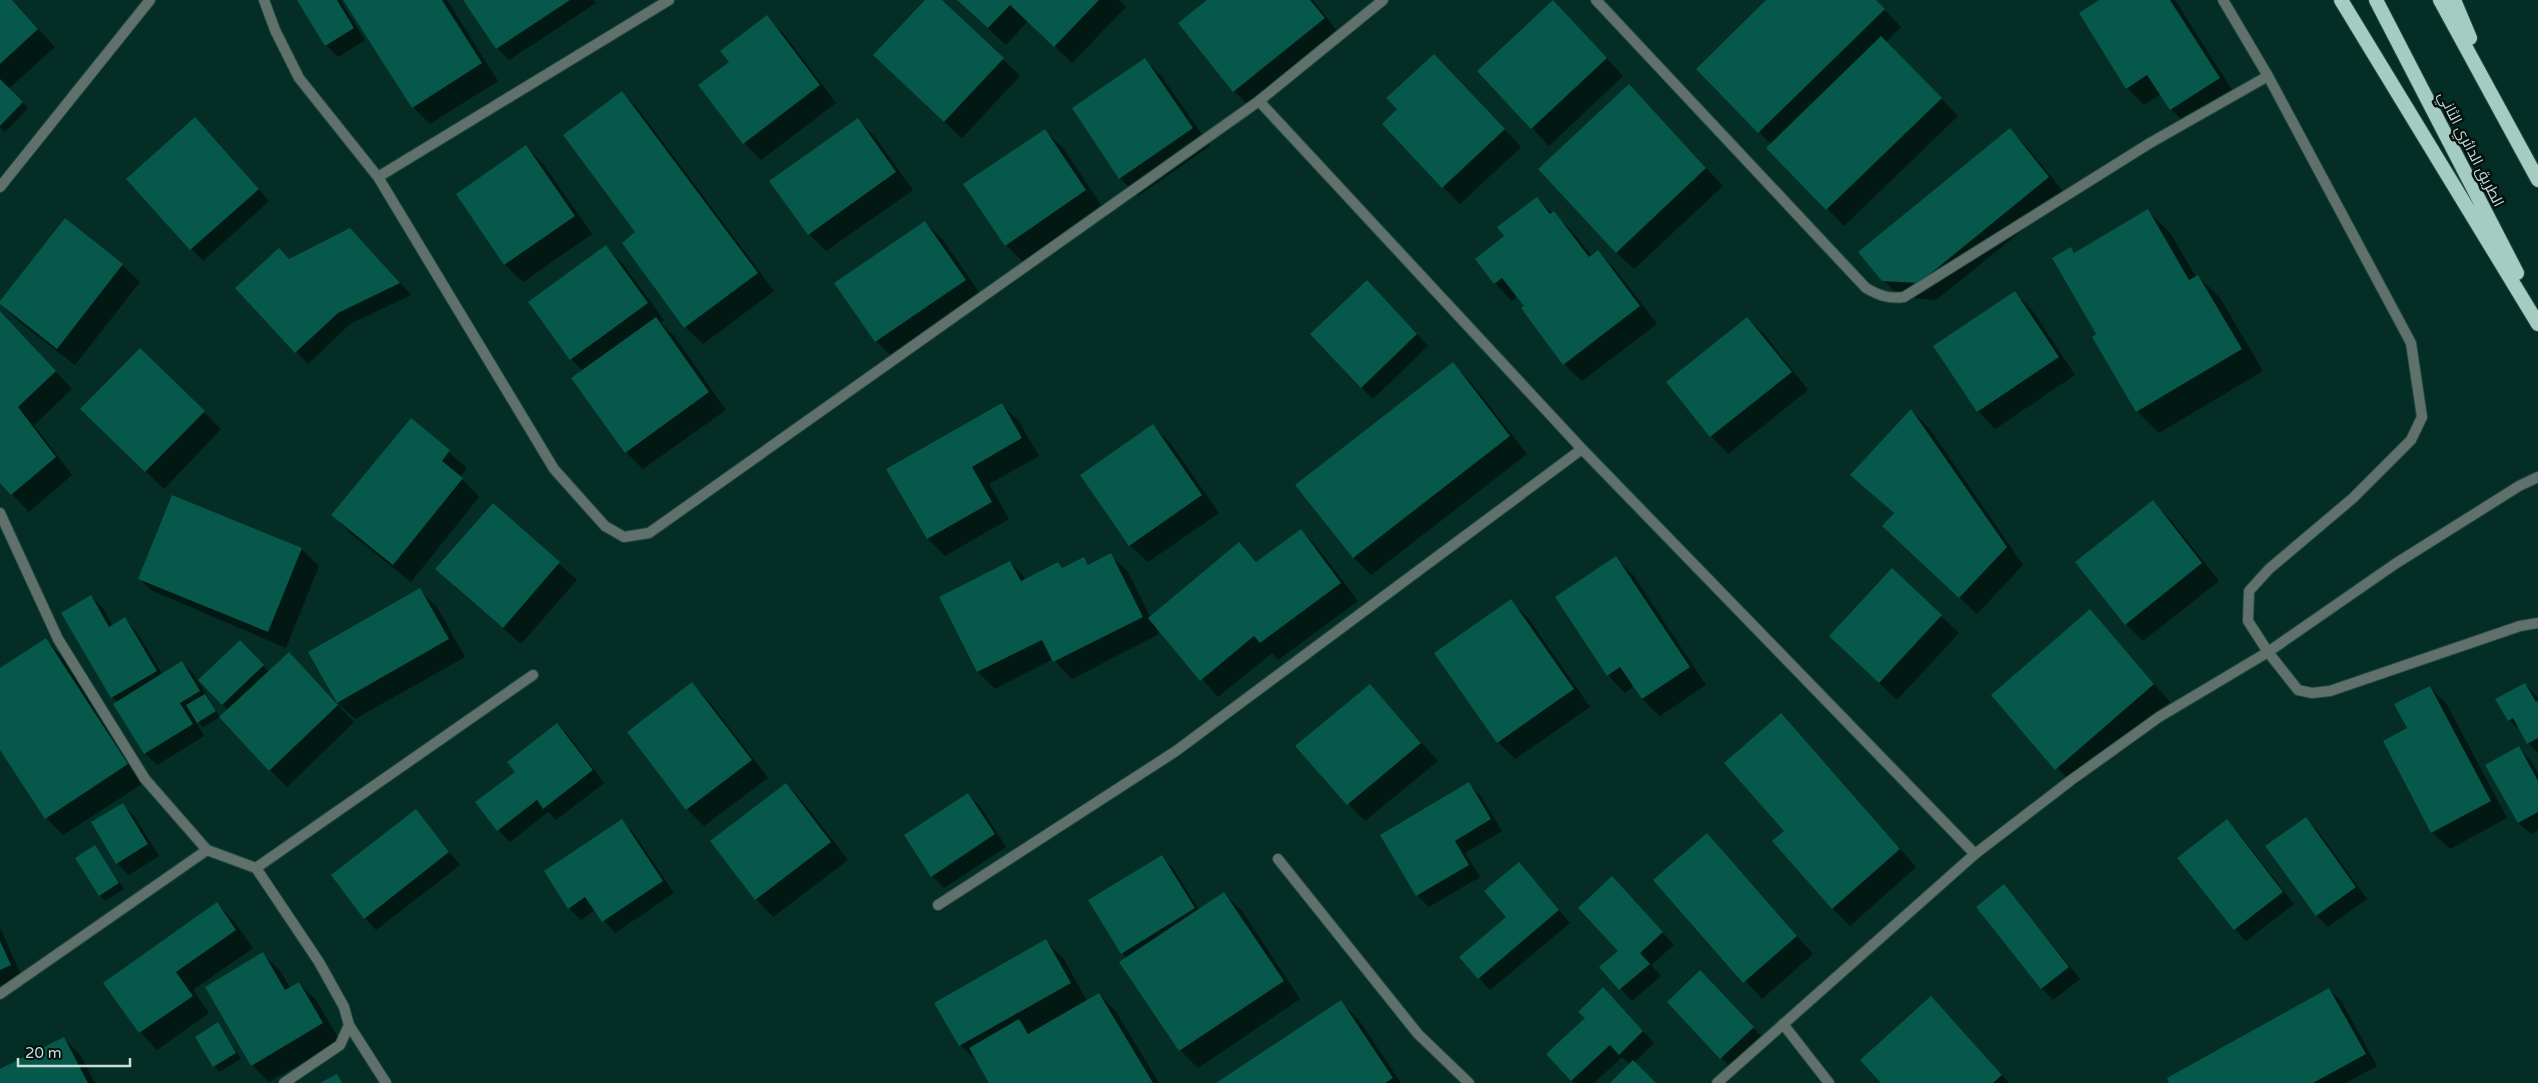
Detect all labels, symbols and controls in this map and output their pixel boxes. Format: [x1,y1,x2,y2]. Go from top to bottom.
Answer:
street label: الطريق الدائري الثاني [2432,88,2508,211]
scale bar [18,1036,130,1068]
text: 20 m [25,1044,62,1062]

